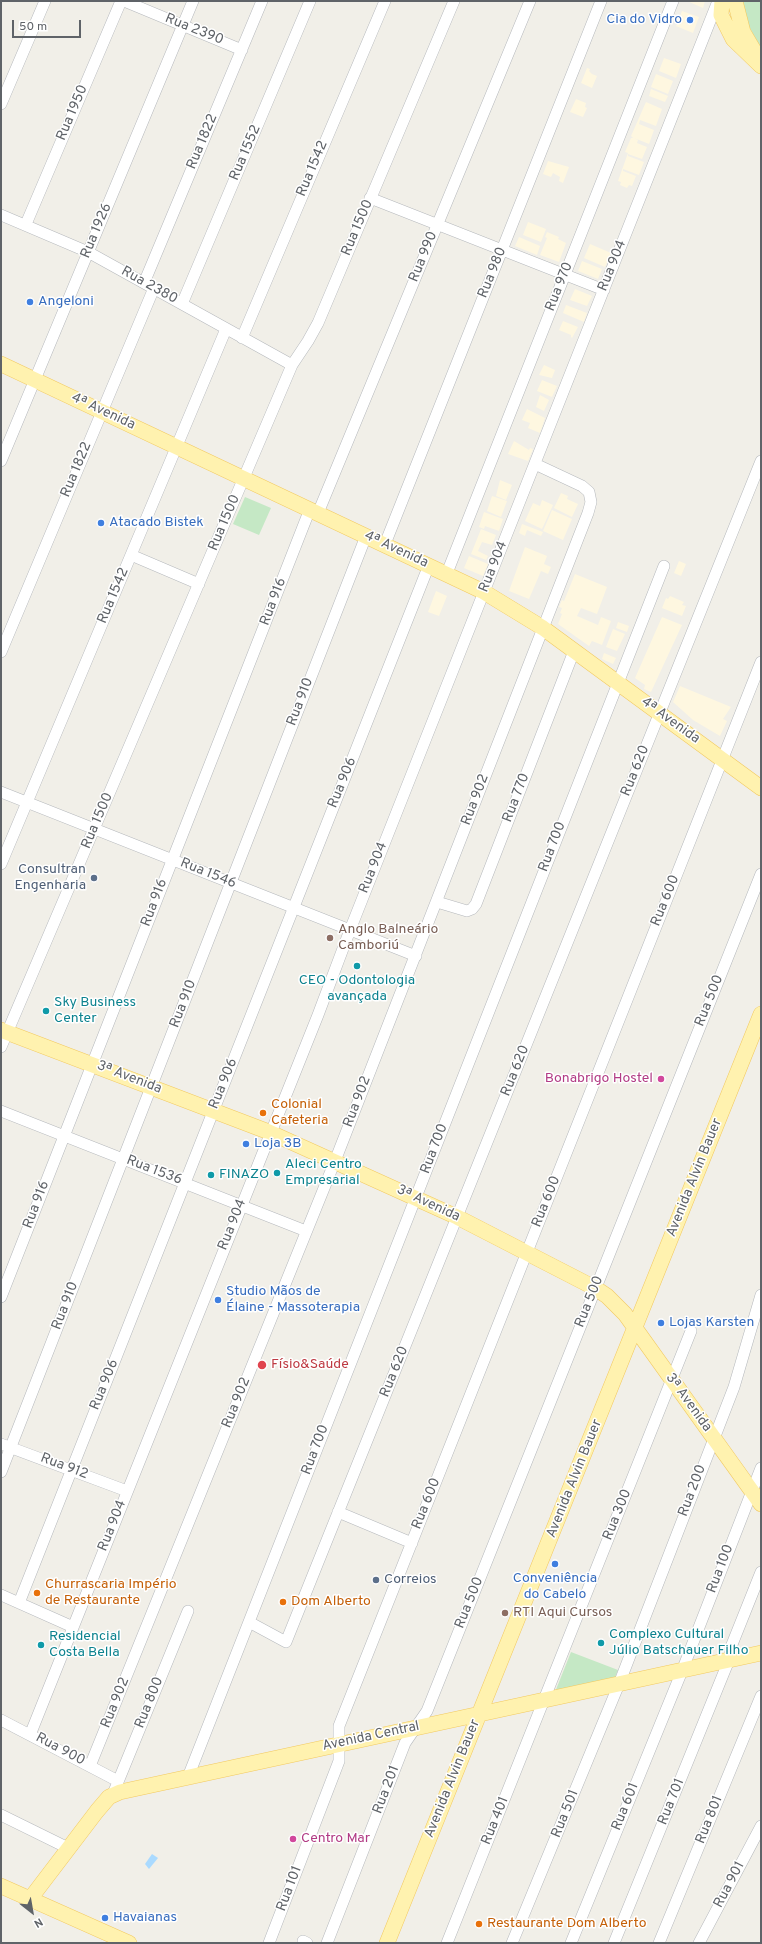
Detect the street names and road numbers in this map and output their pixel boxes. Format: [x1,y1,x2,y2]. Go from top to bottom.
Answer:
street label: Rua 2390 [162,11,226,49]
street label: Rua 1950 [54,83,92,143]
street label: Rua 1822 [184,112,222,172]
street label: Rua 1552 [227,123,265,183]
street label: Rua 1542 [294,138,332,200]
street label: Rua 1500 [339,197,377,259]
street label: Rua 1926 [78,201,116,261]
street label: Rua 990 [406,229,442,285]
street label: Rua 904 [595,238,631,294]
street label: Rua 980 [475,245,511,301]
street label: Rua 970 [543,260,577,314]
street label: Rua 2380 [118,264,180,308]
street label: 4ª Avenida [68,390,138,434]
street label: Rua 1822 [58,440,96,500]
street label: Rua 1500 [206,492,244,554]
street label: 4ª Avenida [361,528,431,572]
street label: Rua 904 [476,539,512,595]
street label: Rua 1542 [95,565,133,627]
street label: Rua 916 [257,576,291,628]
street label: Rua 910 [284,676,318,728]
street label: 4ª Avenida [637,694,703,748]
street label: Rua 620 [618,743,654,799]
street label: Rua 906 [325,755,361,811]
street label: Rua 770 [500,771,534,825]
street label: Rua 902 [459,772,493,828]
street label: Rua 1500 [79,790,117,852]
street label: Rua 700 [536,819,570,875]
street label: Rua 904 [356,840,392,896]
street label: Rua 1546 [178,855,238,893]
street label: Rua 600 [648,873,684,929]
street label: Rua 916 [138,877,172,929]
street label: Rua 500 [692,973,728,1029]
street label: Rua 910 [167,978,201,1030]
street label: Rua 620 [498,1043,534,1099]
street label: Rua 906 [206,1056,242,1112]
street label: 3ª Avenida [94,1058,164,1098]
street label: Rua 902 [341,1074,375,1130]
street label: Avenida Alvin Bauer [664,1116,726,1240]
street label: Rua 700 [418,1121,452,1177]
street label: Rua 1536 [124,1153,184,1189]
street label: Rua 600 [529,1174,565,1230]
street label: Rua 916 [20,1179,54,1231]
street label: 3ª Avenida [394,1182,462,1226]
street label: Rua 904 [215,1197,251,1253]
street label: Rua 500 [572,1274,608,1330]
street label: Rua 910 [49,1280,83,1332]
street label: Rua 620 [377,1344,413,1400]
street label: Rua 906 [87,1357,123,1413]
street label: 3ª Avenida [661,1370,715,1436]
street label: Rua 902 [219,1375,255,1431]
street label: Avenida Alvin Bauer [544,1417,606,1541]
street label: Rua 700 [299,1422,333,1478]
street label: Rua 912 [38,1450,90,1484]
street label: Rua 200 [675,1463,711,1519]
street label: Rua 600 [409,1476,445,1532]
street label: Rua 300 [600,1487,636,1543]
street label: Rua 904 [95,1498,131,1554]
street label: Rua 100 [704,1542,738,1596]
street label: Rua 500 [452,1575,488,1631]
street label: Rua 902 [98,1675,134,1731]
street label: Rua 800 [132,1675,168,1731]
street label: Avenida Alvin Bauer [422,1717,484,1841]
street label: Avenida Central [321,1718,421,1756]
street label: Rua 900 [32,1730,88,1770]
street label: Rua 201 [370,1763,404,1817]
street label: Rua 701 [655,1776,689,1828]
street label: Rua 601 [609,1781,643,1833]
street label: Rua 501 [549,1787,583,1841]
street label: Rua 401 [479,1794,513,1848]
street label: Rua 801 [693,1794,727,1846]
street label: Rua 901 [711,1859,749,1911]
street label: Rua 101 [274,1864,306,1914]

